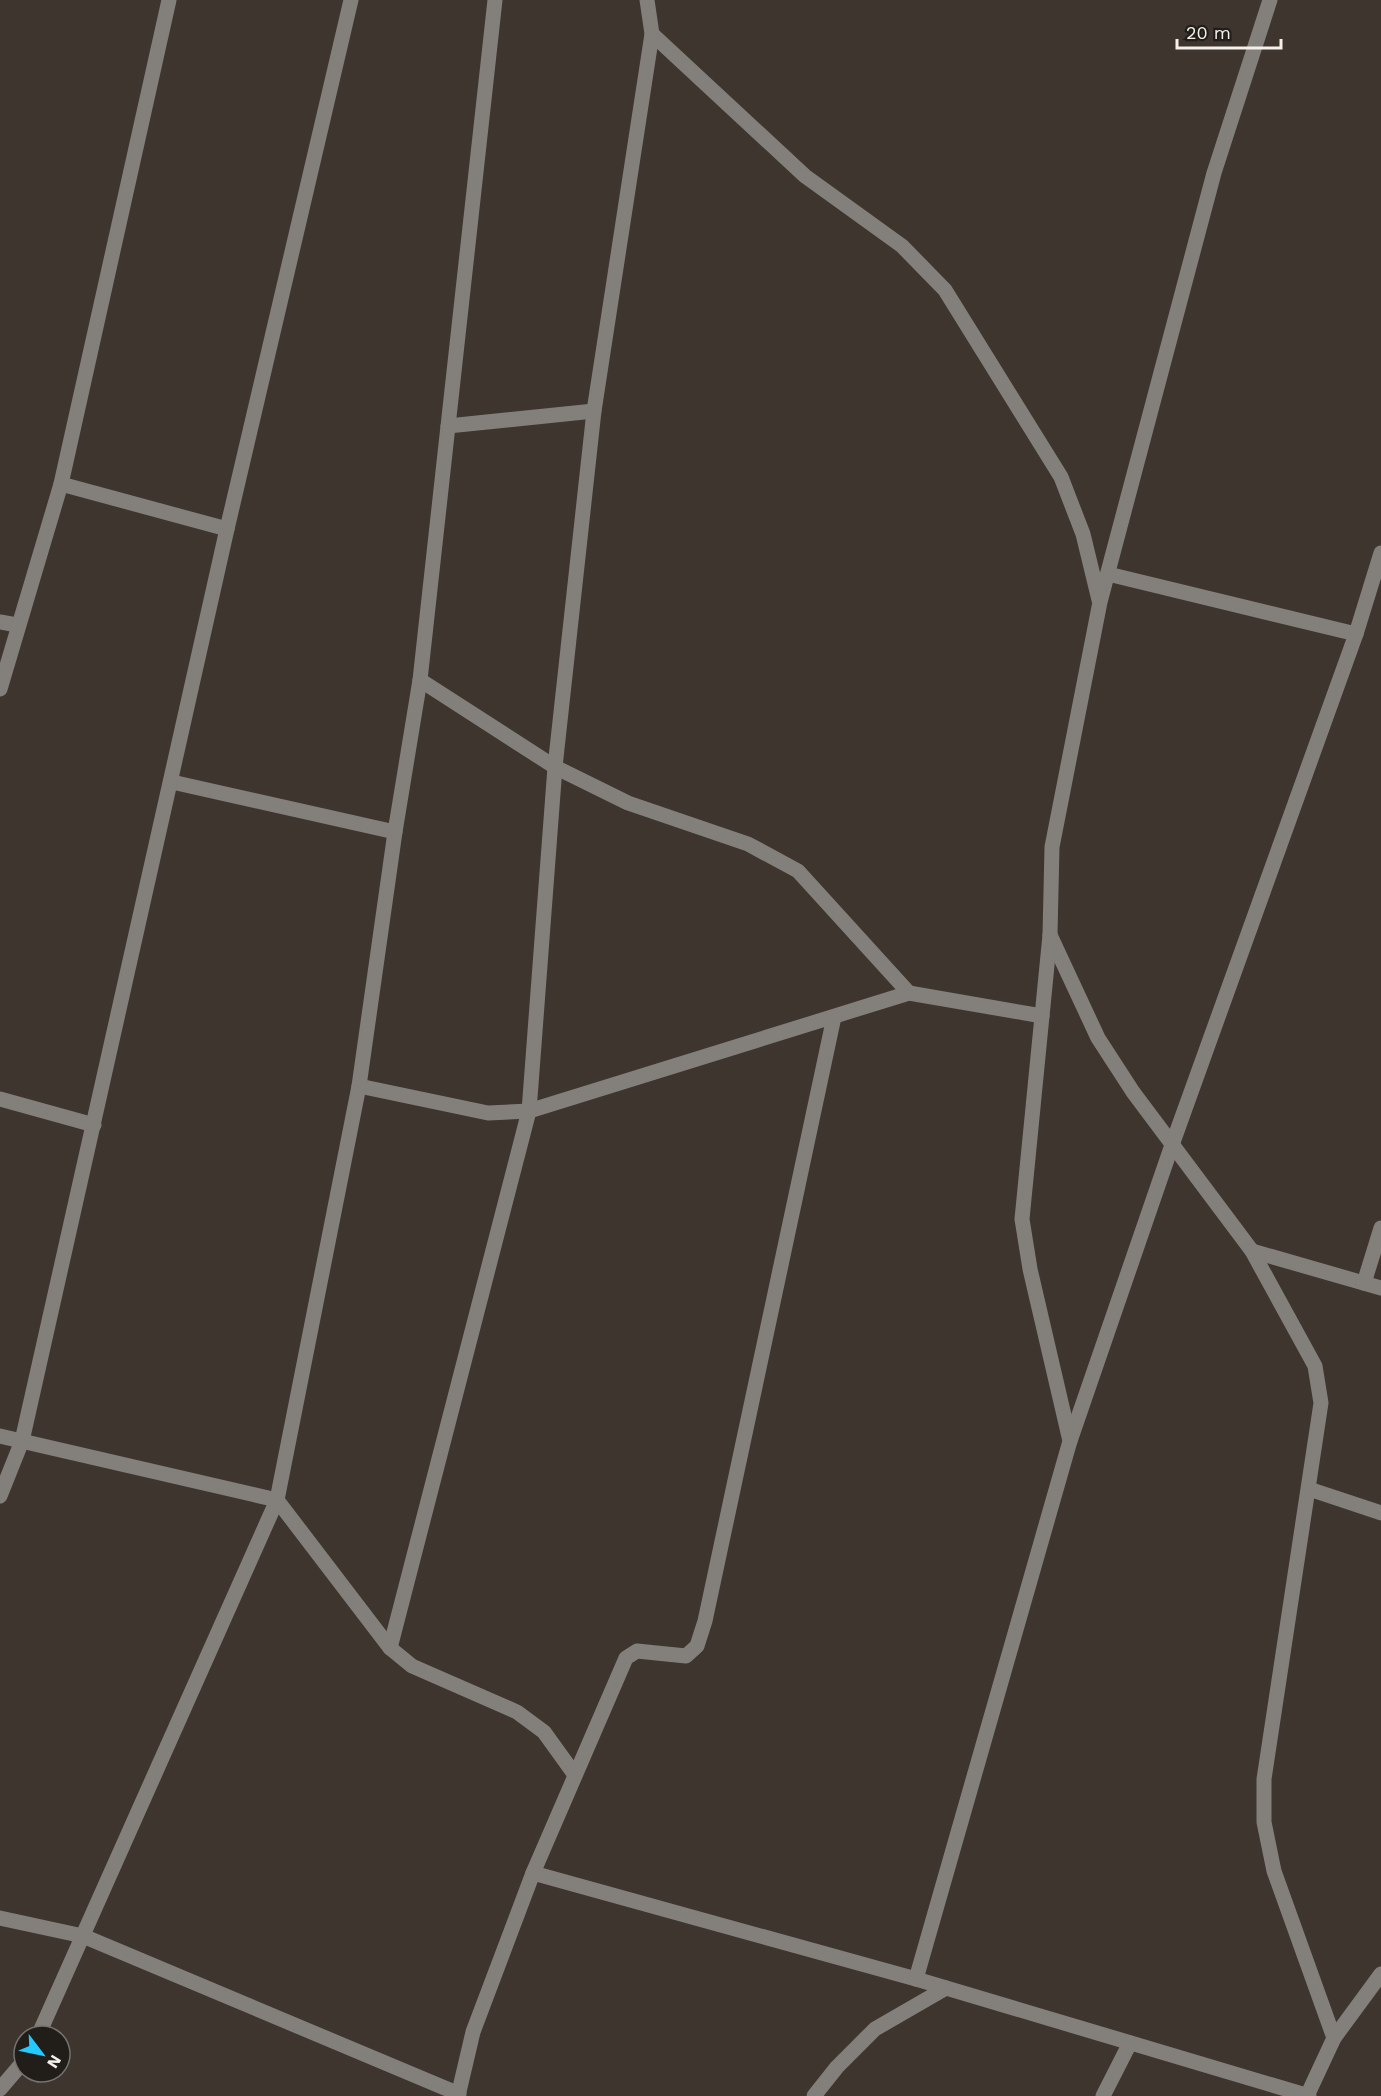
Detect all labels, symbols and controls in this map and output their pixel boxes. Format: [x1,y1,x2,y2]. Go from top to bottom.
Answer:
scale bar [1177,12,1280,50]
text: 20 m [1186,22,1231,43]
north arrow [12,2024,72,2084]
text: N [43,2052,65,2072]

